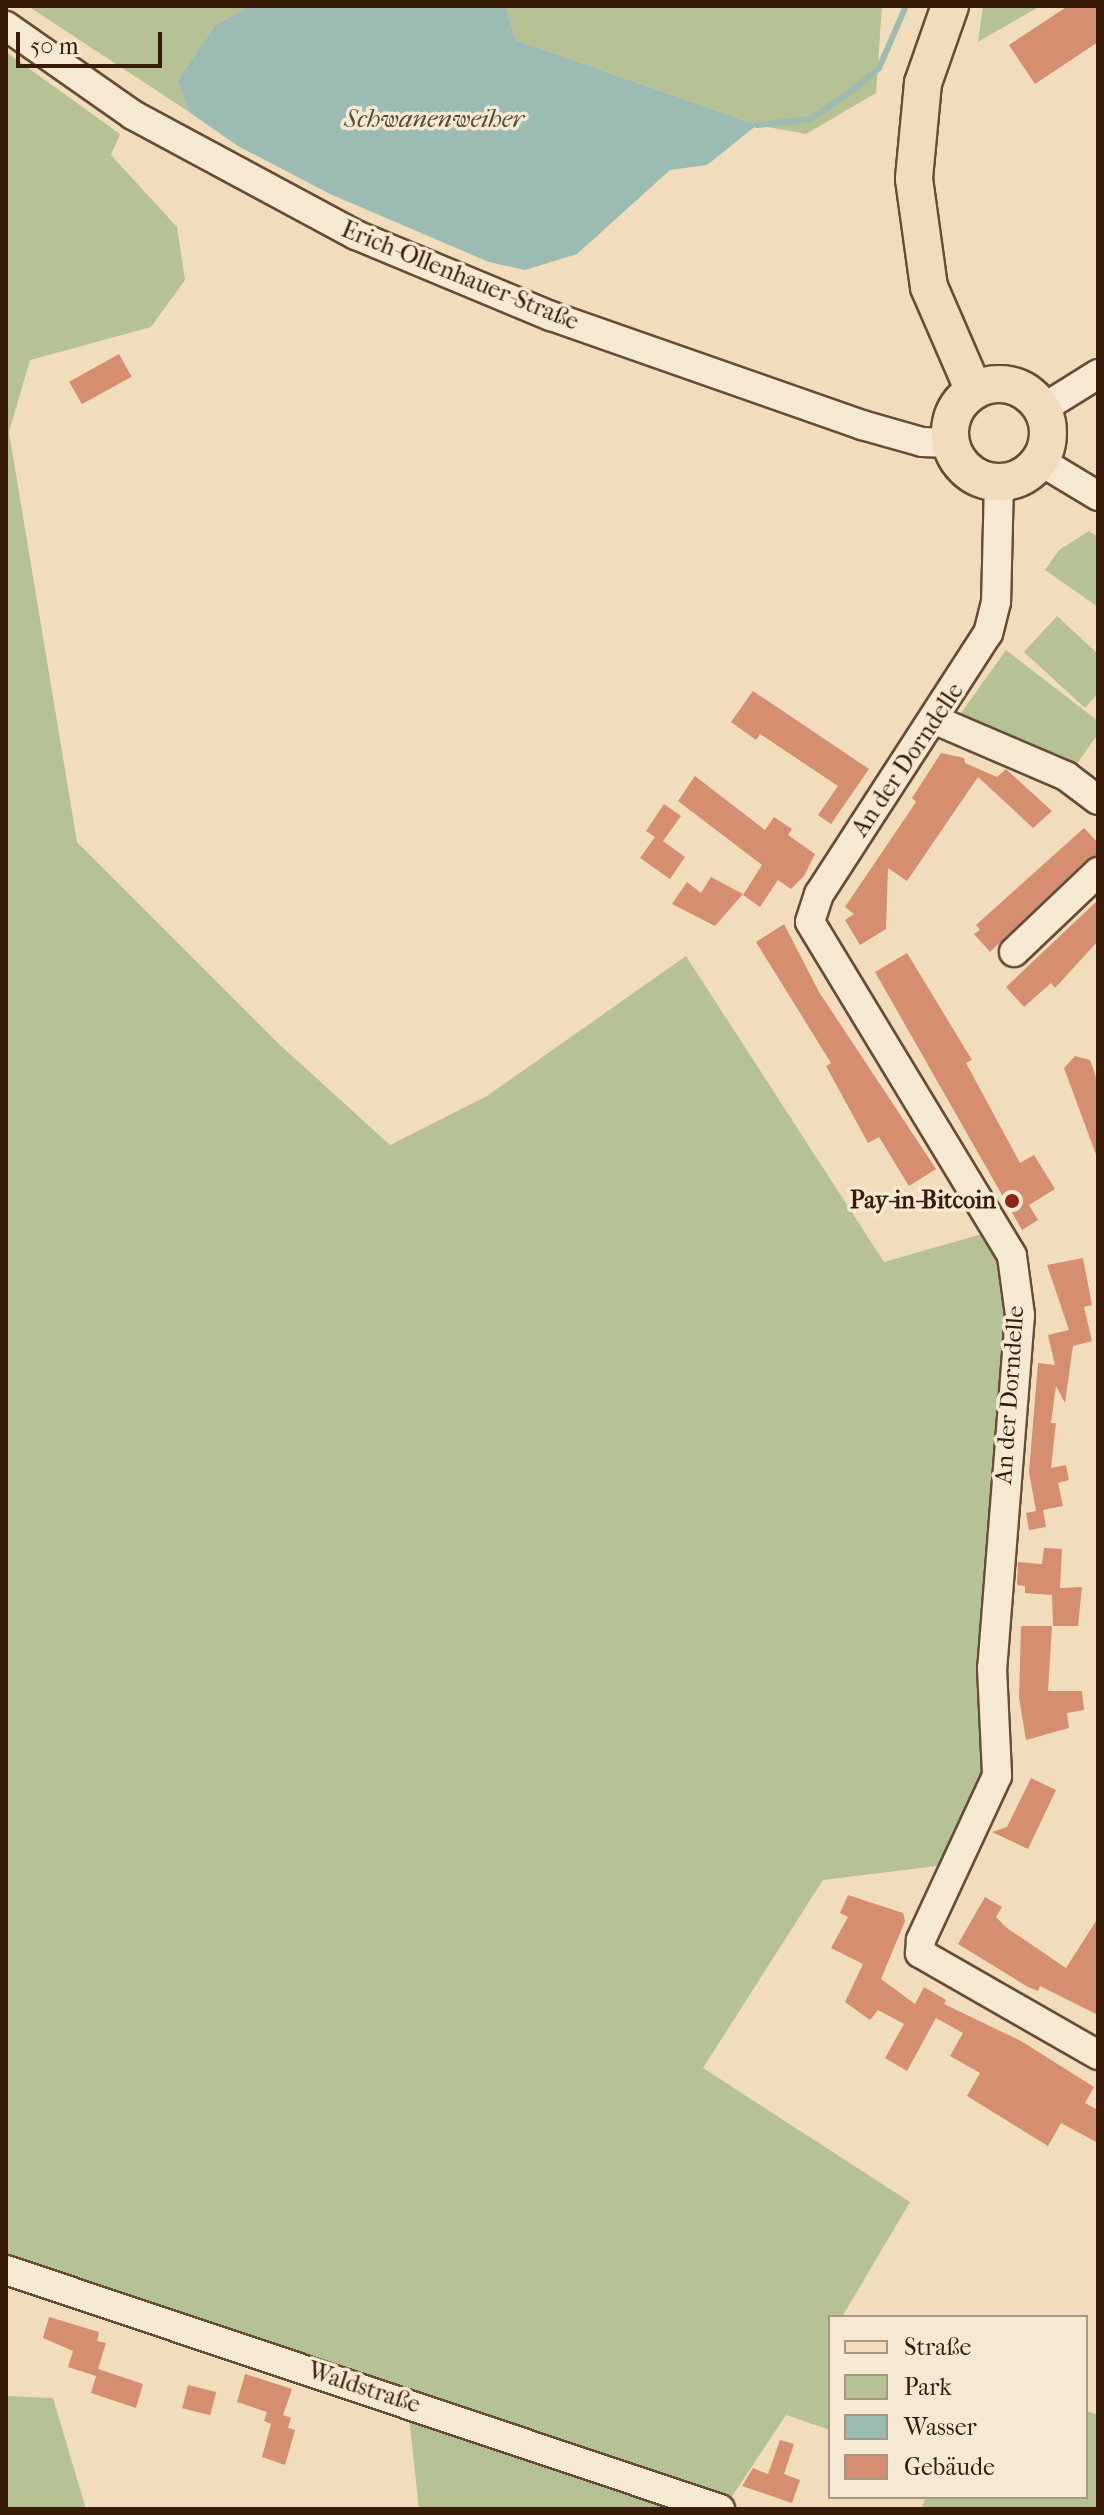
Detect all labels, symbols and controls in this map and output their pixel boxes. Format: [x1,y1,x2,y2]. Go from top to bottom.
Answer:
scale bar [20,16,166,66]
text: 50 m [30,32,79,60]
water label: Schwanenweiher [344,103,524,135]
street label: Erich-Ollenhauer-Straße [337,215,583,337]
street label: An der Dorndelle [846,678,970,842]
place label: Pay-in-Bitcoin [850,1187,996,1215]
marker: Pay-in-Bitcoin [1003,1192,1021,1210]
street label: An der Dorndelle [989,1305,1031,1485]
legend [828,2315,1088,2499]
text: Straße [904,2333,971,2361]
street label: Waldstraße [304,2356,424,2420]
text: Park [904,2373,952,2401]
text: Wasser [904,2413,977,2441]
text: Gebäude [904,2453,995,2481]

